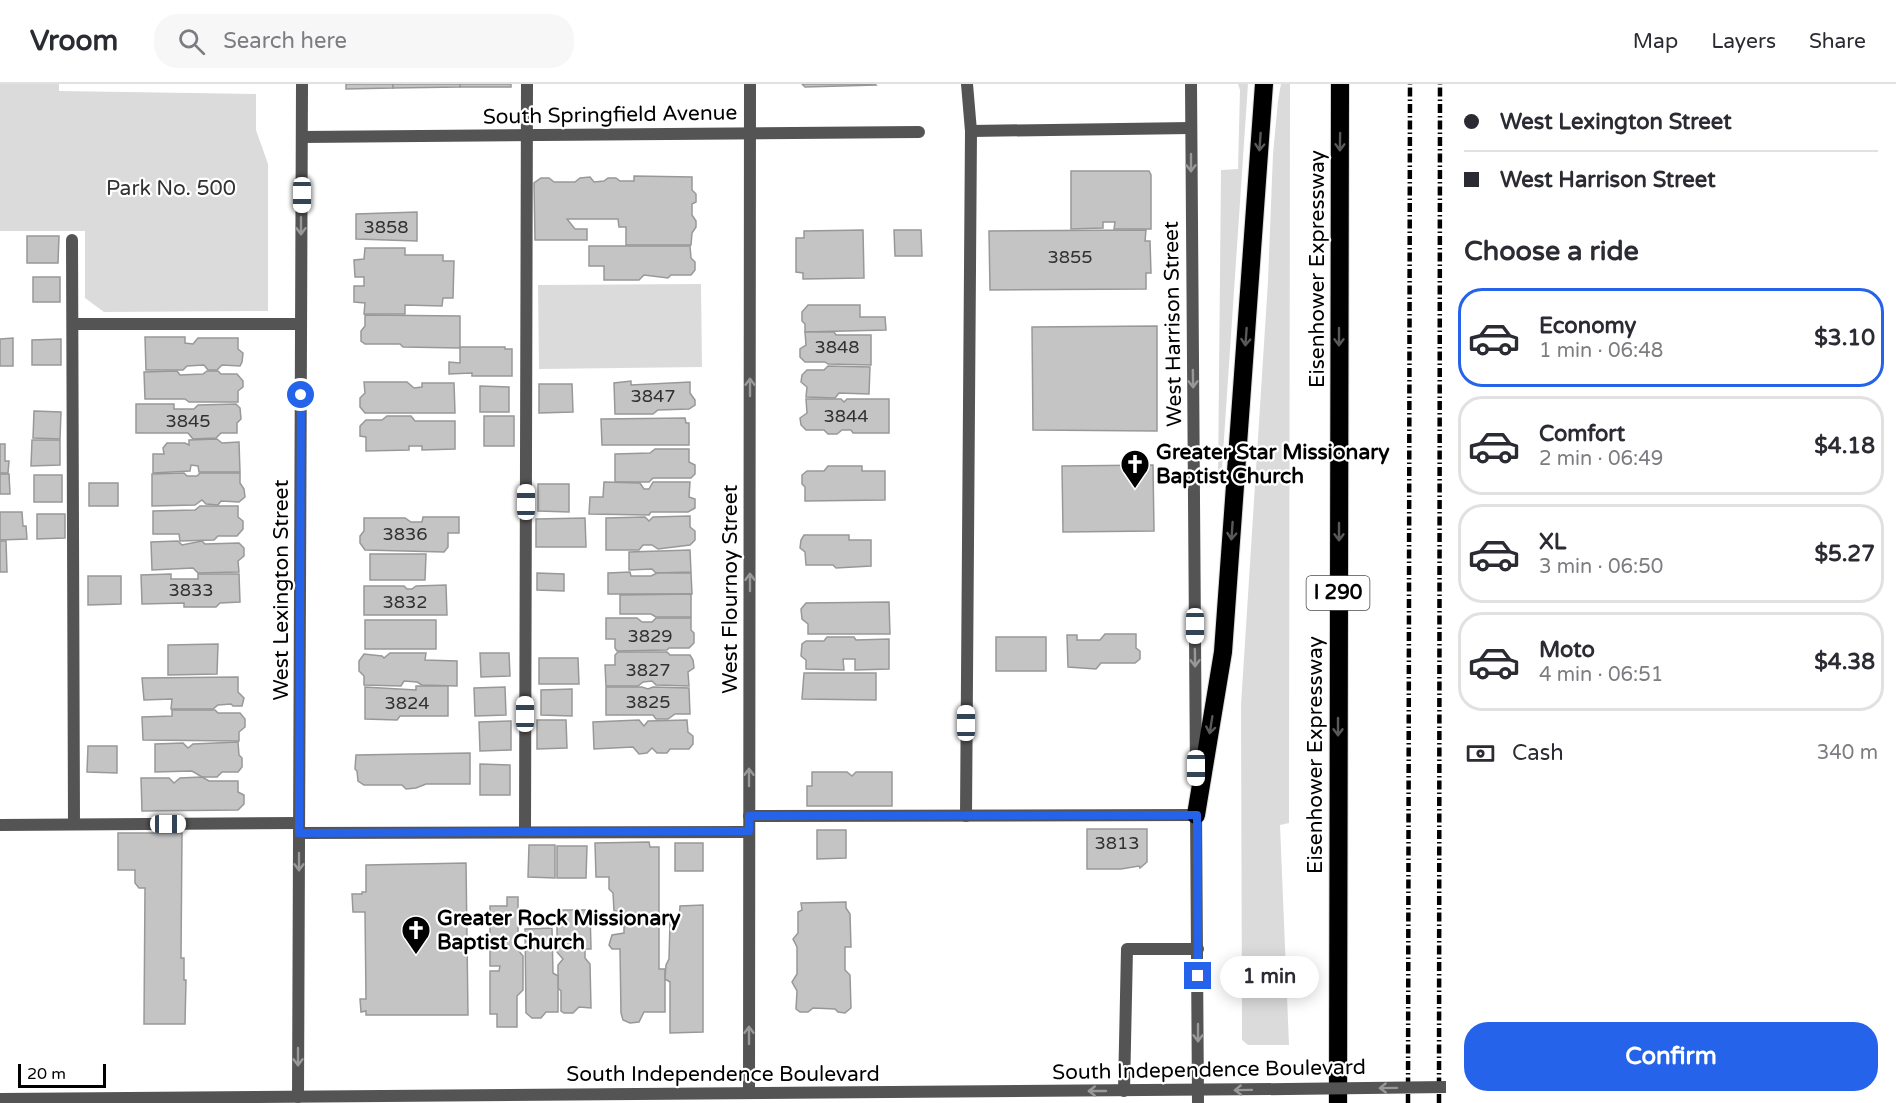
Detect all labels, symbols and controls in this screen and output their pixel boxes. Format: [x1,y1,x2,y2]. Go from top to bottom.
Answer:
search box [154,14,574,68]
text: Vroom [30,24,118,58]
icon: search [175,25,208,58]
text: Search here [223,28,347,54]
text: Map [1633,29,1678,54]
text: Layers [1711,29,1776,54]
text: Share [1809,29,1866,54]
street label: South Springfield Avenue [483,100,738,130]
text: West Lexington Street [1500,109,1732,135]
one-way arrow [1254,132,1265,152]
one-way arrow [1334,132,1346,152]
street label: Eisenhower Expressway [1305,150,1330,388]
one-way arrow [1185,153,1197,173]
text: West Harrison Street [1500,167,1716,193]
park label: Park No. 500 [106,176,236,201]
car [293,177,311,213]
one-way arrow [296,216,307,236]
house number: 3858 [363,216,409,238]
street label: West Harrison Street [1159,221,1187,427]
text: Choose a ride [1464,235,1639,268]
house number: 3855 [1047,246,1093,268]
icon: car [1467,311,1521,365]
text: Economy [1539,313,1636,339]
text: $3.10 [1814,325,1875,351]
one-way arrow [1240,326,1251,346]
one-way arrow [1333,327,1345,347]
house number: 3848 [814,336,860,358]
text: 1 min · 06:48 [1539,339,1663,363]
one-way arrow [1187,369,1199,389]
one-way arrow [744,377,756,397]
route start [287,381,314,408]
house number: 3847 [630,385,676,407]
house number: 3844 [823,405,869,427]
house number: 3845 [165,410,211,432]
icon: car [1467,419,1521,473]
text: Comfort [1539,421,1625,447]
text: $4.18 [1814,433,1875,459]
place label: Greater Star Missionary Baptist Church [1156,440,1390,489]
text: 2 min · 06:49 [1539,447,1663,471]
church icon: Greater Star Missionary Baptist Church [1119,448,1151,490]
street label: West Lexington Street [269,479,294,701]
car [517,484,535,520]
street label: West Flournoy Street [718,484,743,694]
one-way arrow [1226,521,1237,541]
one-way arrow [1333,522,1345,542]
house number: 3836 [382,523,428,545]
icon: car [1467,527,1521,581]
text: XL [1539,529,1566,555]
text: $5.27 [1814,541,1875,567]
text: 3 min · 06:50 [1539,555,1663,579]
one-way arrow [744,572,756,592]
road number: I 290 [1306,576,1370,610]
house number: 3833 [168,579,214,601]
house number: 3832 [382,591,428,613]
car [1186,608,1204,644]
house number: 3829 [627,625,673,647]
icon: car [1467,635,1521,689]
street label: Eisenhower Expressway [1303,636,1328,874]
text: Moto [1539,637,1595,663]
one-way arrow [1189,648,1201,668]
text: $4.38 [1814,649,1875,675]
house number: 3827 [625,659,671,681]
text: 4 min · 06:51 [1539,663,1663,687]
house number: 3825 [625,691,671,713]
house number: 3824 [384,692,430,714]
car [516,696,534,732]
car [957,705,975,741]
one-way arrow [1205,715,1216,734]
one-way arrow [1332,717,1344,737]
icon: cash [1464,737,1497,770]
text: Cash [1512,740,1564,766]
text: 340 m [1817,741,1878,765]
car [1187,750,1205,786]
one-way arrow [743,767,755,787]
car [150,815,186,833]
house number: 3813 [1094,832,1140,854]
one-way arrow [293,852,305,872]
place label: Greater Rock Missionary Baptist Church [437,906,681,955]
church icon: Greater Rock Missionary Baptist Church [400,914,432,956]
callout: 1 min [1219,955,1318,997]
route end [1184,962,1211,989]
text: 1 min [1243,965,1296,989]
one-way arrow [1192,1022,1204,1042]
button: Confirm [1464,1022,1878,1091]
one-way arrow [743,1025,755,1045]
one-way arrow [292,1047,304,1067]
street label: South Independence Boulevard [1052,1055,1366,1085]
scale bar [18,1061,106,1088]
street label: South Independence Boulevard [566,1062,880,1087]
text: 20 m [27,1064,66,1084]
one-way arrow [1378,1082,1398,1094]
one-way arrow [1233,1084,1253,1096]
one-way arrow [1088,1085,1108,1097]

